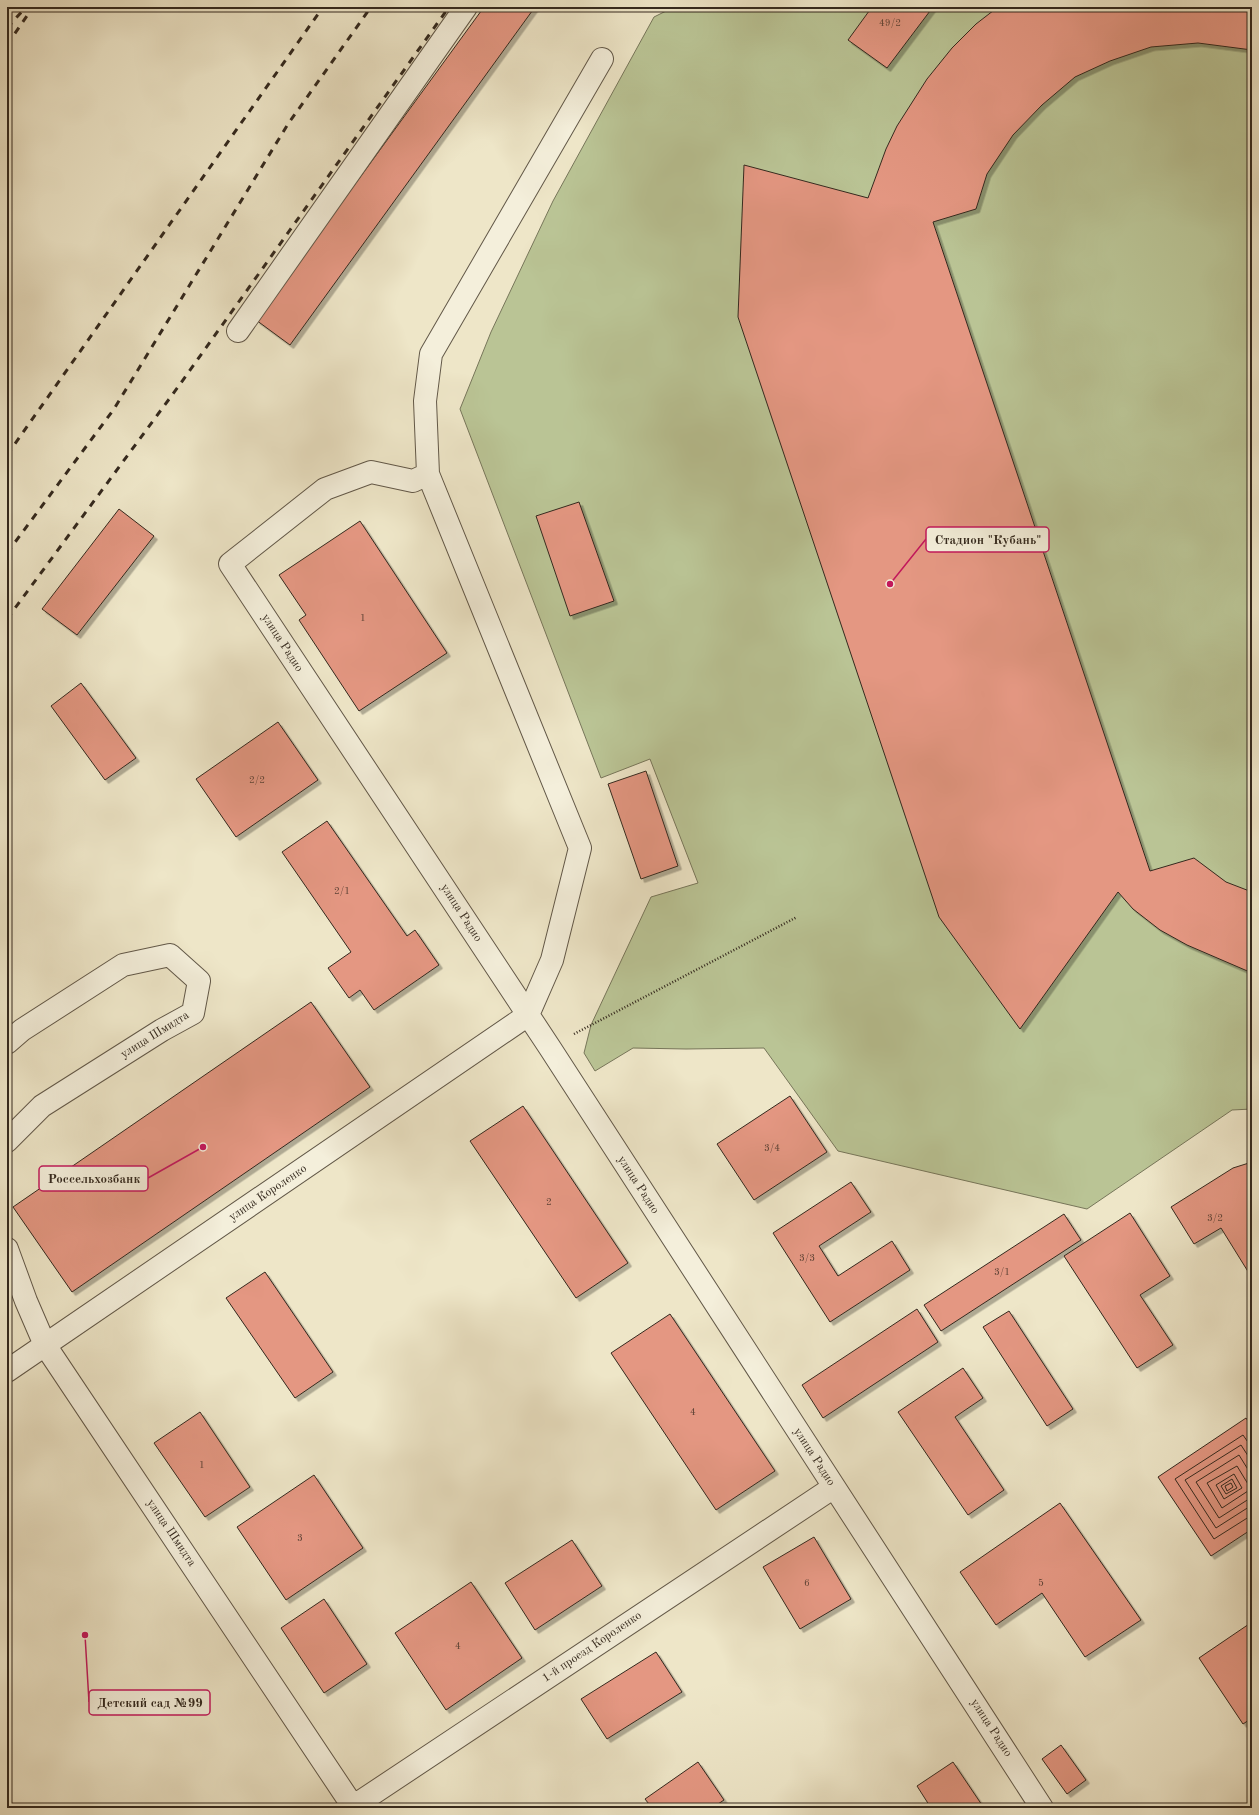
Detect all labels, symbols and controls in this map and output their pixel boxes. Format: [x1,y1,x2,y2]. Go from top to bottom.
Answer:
house number: 49/2 [879,18,901,28]
callout: Стадион "Кубань" [926,527,1049,552]
text: Стадион "Кубань" [935,534,1041,547]
street label: улица Радио [259,612,305,674]
house number: 1 [360,613,366,623]
house number: 2/2 [249,775,265,785]
street label: улица Радио [438,882,484,944]
house number: 2/1 [334,886,350,896]
street label: улица Шмидта [119,1009,191,1061]
house number: 3/4 [764,1143,780,1153]
street label: улица Радио [615,1154,661,1216]
street label: улица Короленко [227,1163,309,1223]
callout: Россельхозбанк [39,1166,148,1191]
text: Россельхозбанк [48,1173,140,1186]
house number: 2 [546,1197,552,1207]
house number: 3/2 [1207,1213,1223,1223]
house number: 3/3 [799,1253,815,1263]
house number: 3/1 [994,1267,1010,1277]
house number: 4 [690,1407,696,1417]
street label: улица Радио [791,1426,837,1488]
house number: 1 [199,1460,205,1470]
street label: улица Шмидта [144,1497,198,1569]
house number: 3 [297,1533,303,1543]
house number: 6 [804,1578,810,1588]
house number: 5 [1038,1578,1044,1588]
street label: 1-й проезд Короленко [540,1609,644,1685]
house number: 4 [455,1641,461,1651]
callout: Детский сад №99 [89,1690,210,1715]
text: Детский сад №99 [97,1697,203,1710]
street label: улица Радио [968,1697,1014,1759]

